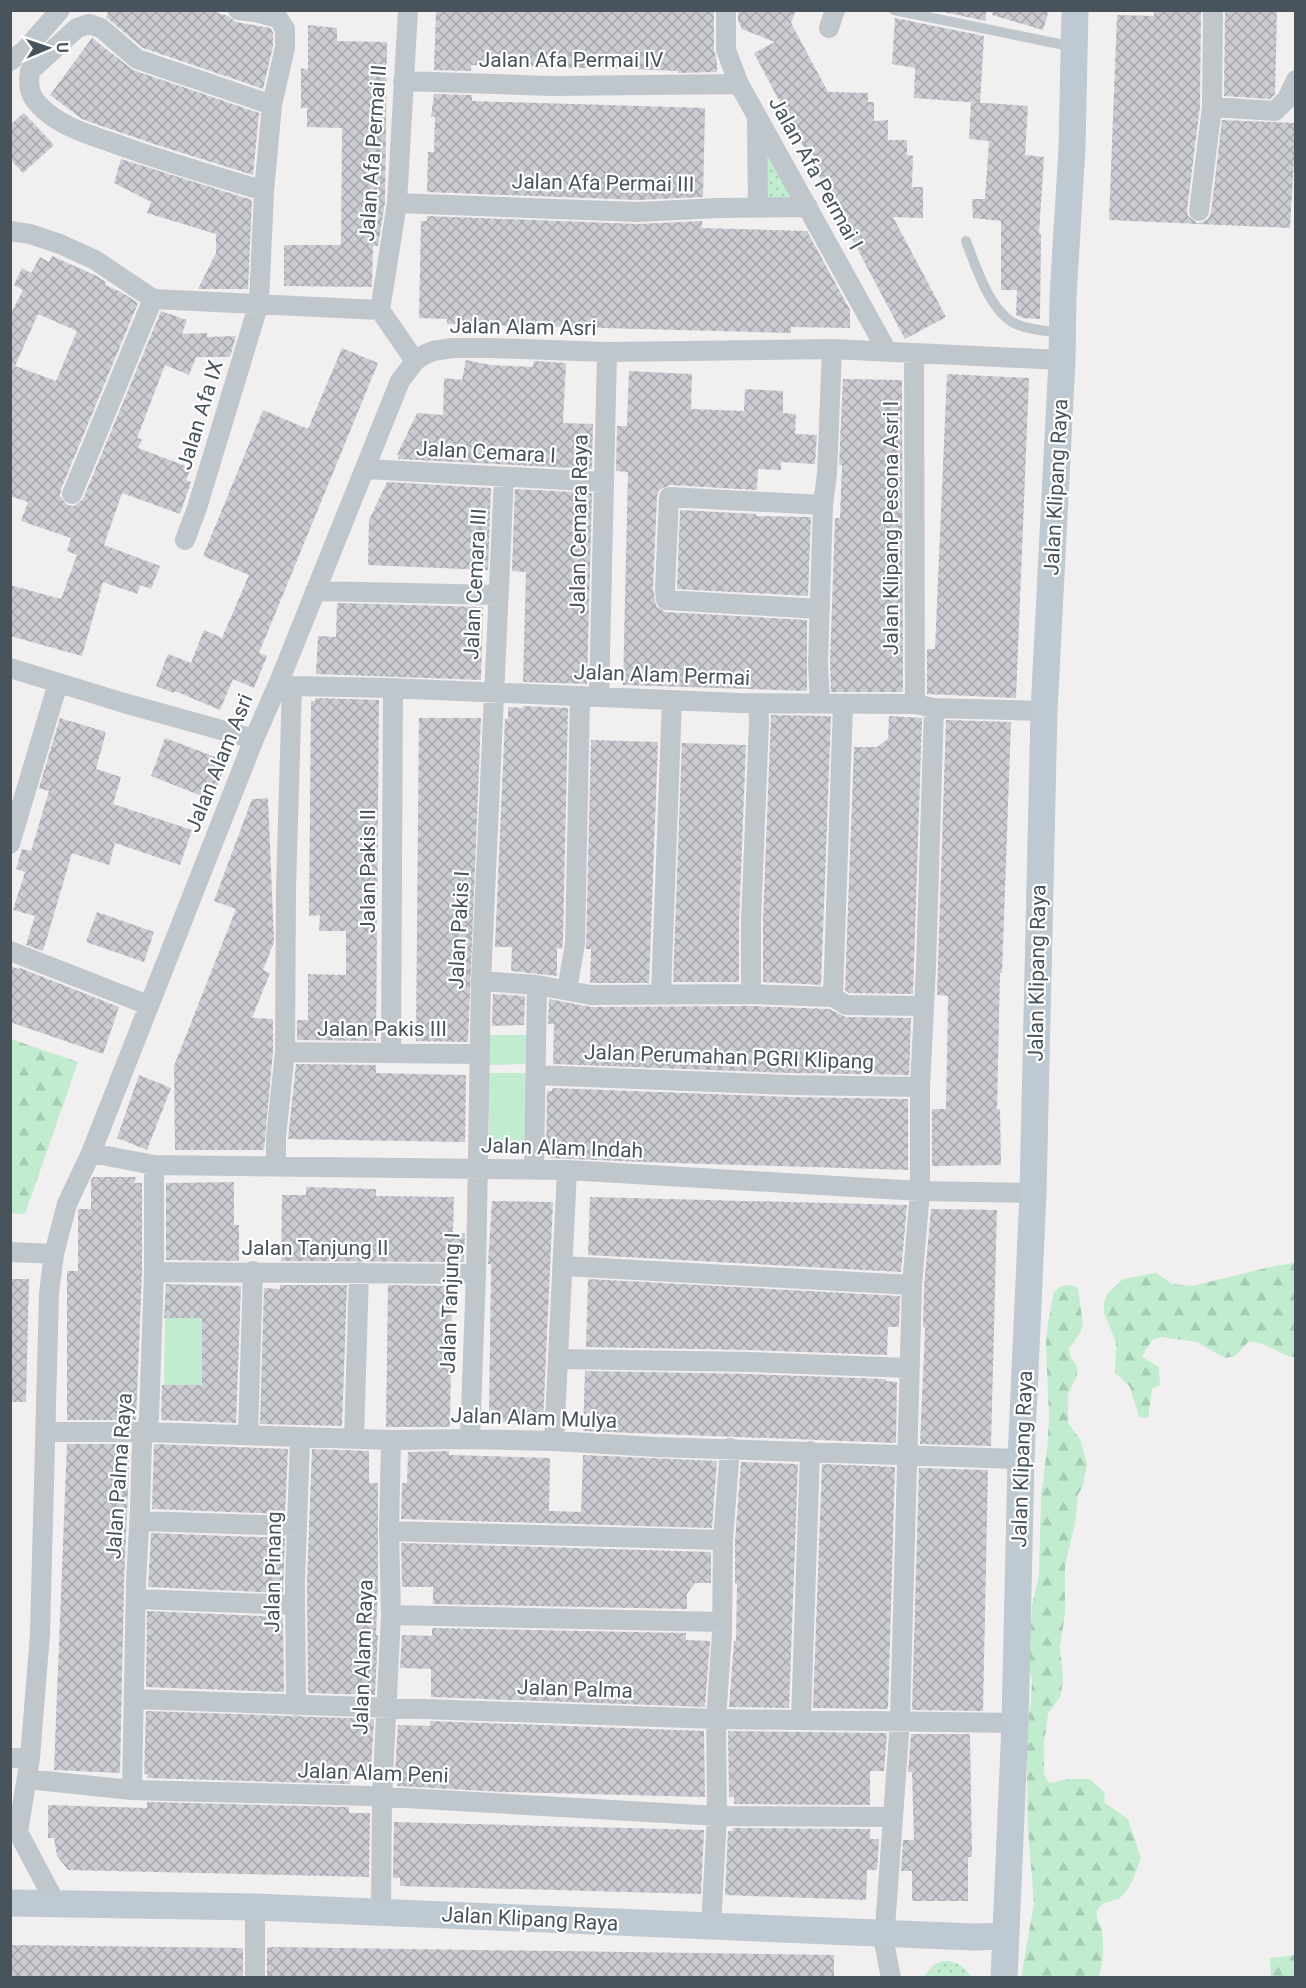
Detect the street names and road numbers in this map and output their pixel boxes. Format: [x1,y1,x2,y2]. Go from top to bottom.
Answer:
street label: Jalan Afa Permai IV [479,48,664,72]
street label: Jalan Afa Permai II [355,64,391,242]
street label: Jalan Afa Permai I [764,92,868,254]
street label: Jalan Afa Permai III [511,169,695,197]
street label: Jalan Alam Asri [449,314,597,340]
street label: Jalan Afa IX [172,357,228,473]
street label: Jalan Klipang Raya [1039,398,1073,576]
street label: Jalan Klipang Pesona Asri I [879,401,903,655]
street label: Jalan Cemara Raya [565,434,593,614]
street label: Jalan Cemara I [415,436,557,468]
street label: Jalan Cemara III [459,508,491,660]
street label: Jalan Alam Permai [573,660,751,690]
street label: Jalan Alam Asri [180,690,258,836]
street label: Jalan Pakis II [356,809,380,933]
street label: Jalan Pakis I [444,870,474,990]
street label: Jalan Klipang Raya [1023,884,1051,1062]
street label: Jalan Pakis III [317,1017,447,1041]
street label: Jalan Perumahan PGRI Klipang [583,1040,875,1074]
street label: Jalan Alam Indah [480,1133,644,1163]
street label: Jalan Tanjung I [436,1232,464,1374]
street label: Jalan Tanjung II [242,1236,388,1260]
street label: Jalan Klipang Raya [1007,1370,1037,1548]
street label: Jalan Palma Raya [101,1392,137,1560]
street label: Jalan Alam Mulya [450,1403,618,1433]
street label: Jalan Pinang [260,1511,286,1633]
street label: Jalan Alam Raya [348,1579,378,1735]
street label: Jalan Palma [517,1675,633,1703]
street label: Jalan Alam Peni [297,1758,449,1788]
street label: Jalan Klipang Raya [441,1902,619,1936]

